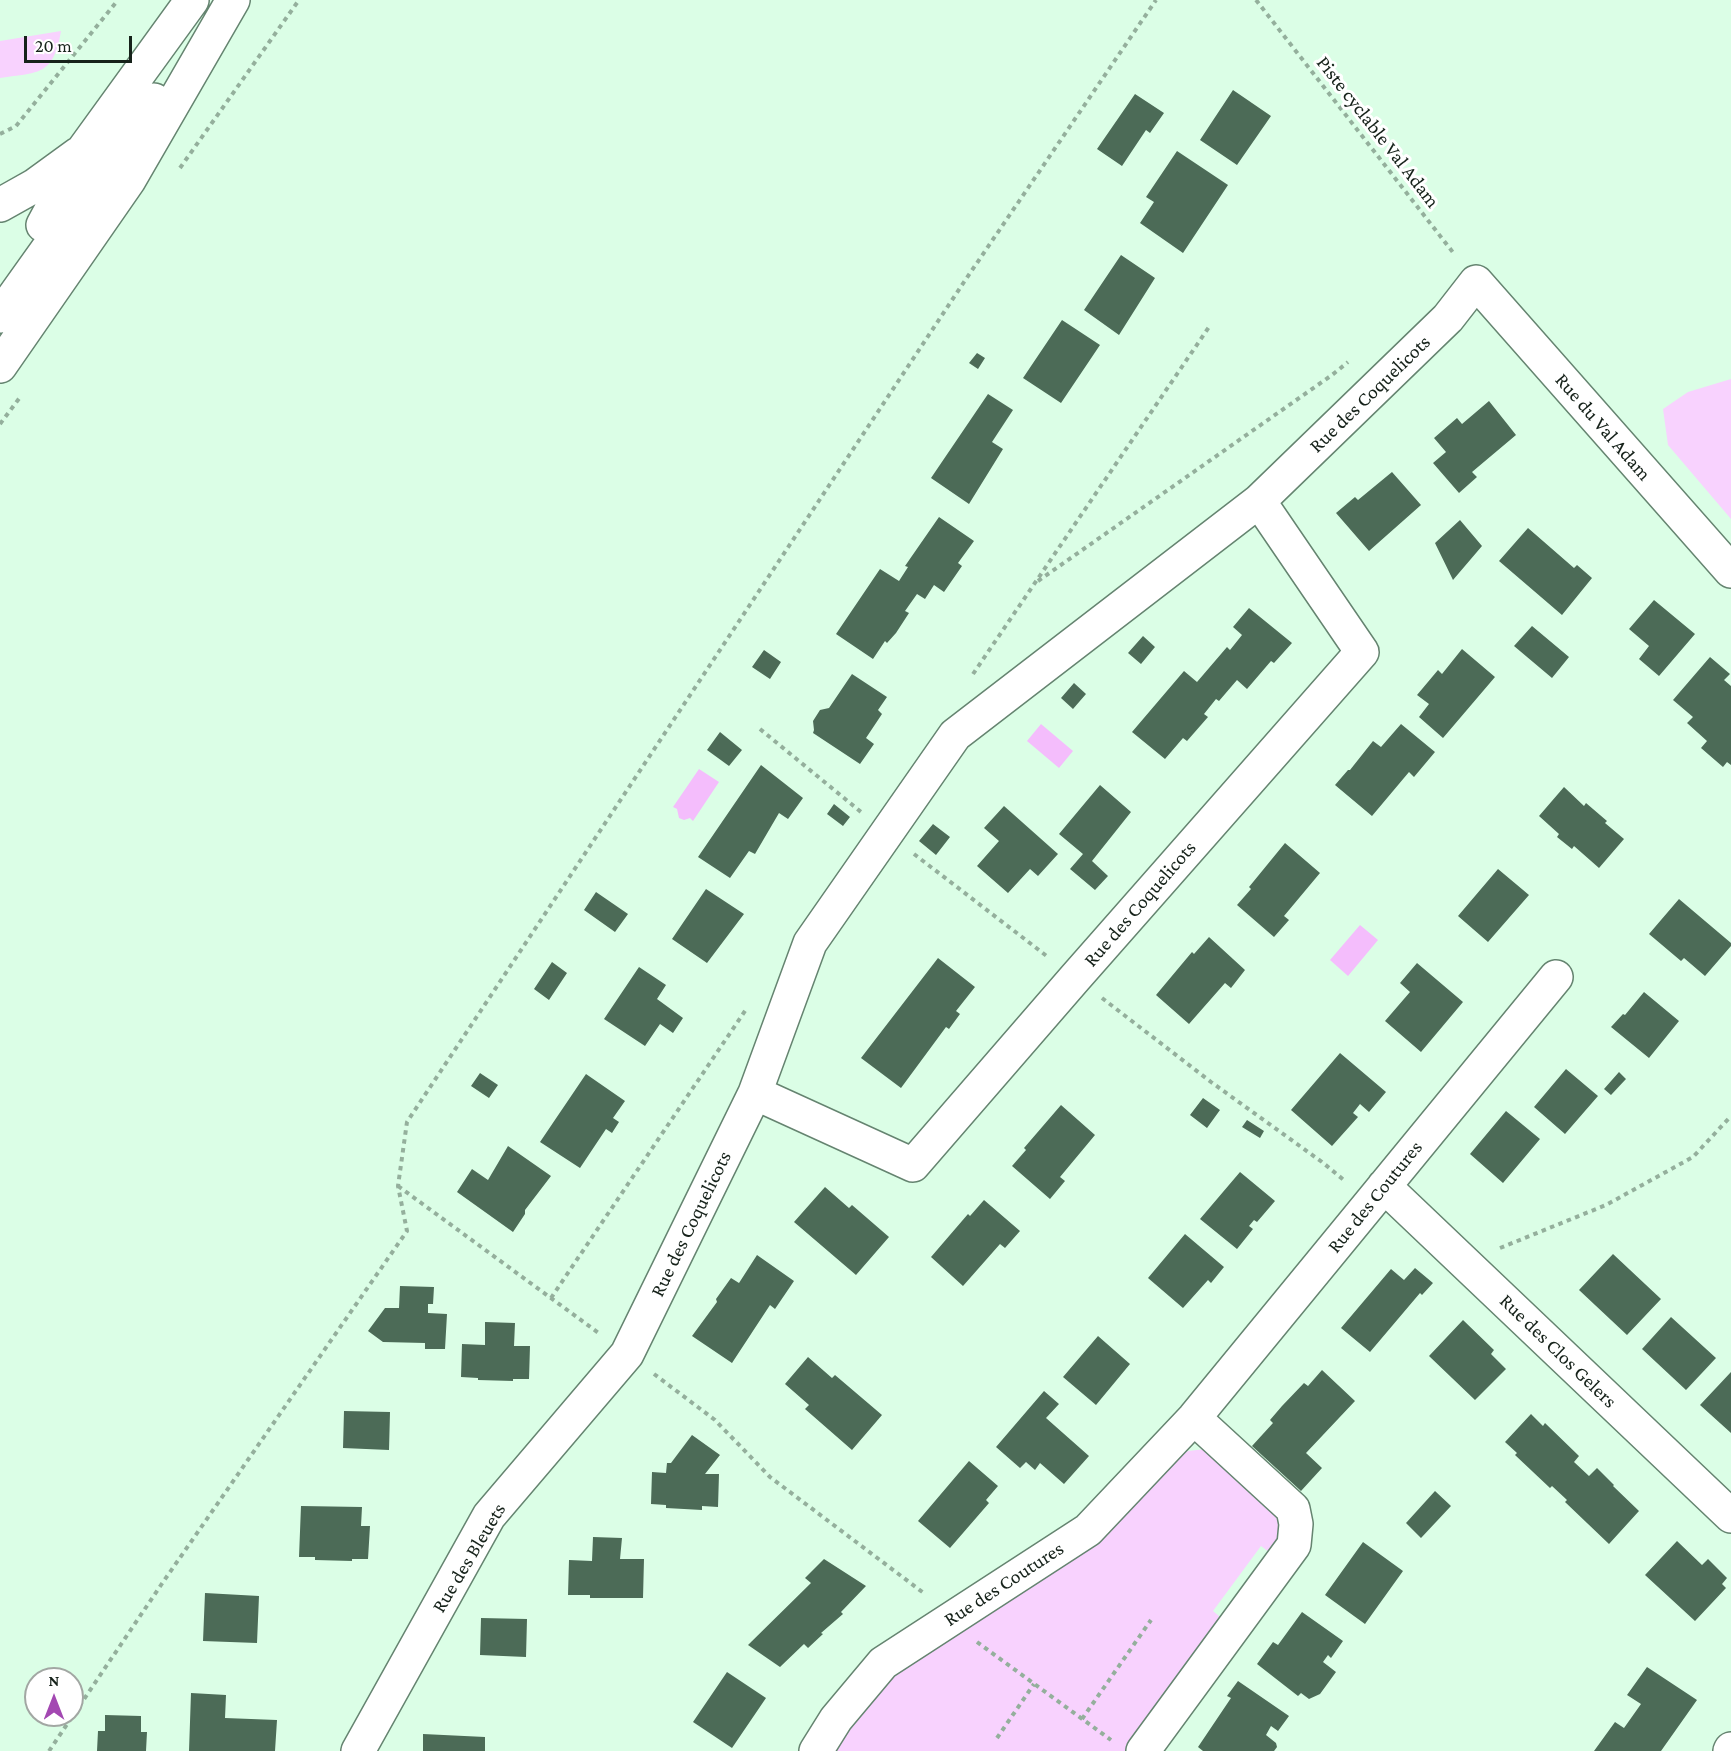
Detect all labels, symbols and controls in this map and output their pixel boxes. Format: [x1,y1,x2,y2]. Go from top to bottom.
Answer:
scale bar [27,24,135,62]
text: 20 m [35,36,72,56]
street label: Piste cyclable Val Adam [1311,51,1445,213]
street label: Rue des Coquelicots [1304,330,1436,458]
street label: Rue du Val Adam [1550,368,1656,486]
street label: Rue des Coquelicots [1079,836,1201,972]
street label: Rue des Coutures [1322,1136,1428,1258]
street label: Rue des Coquelicots [645,1147,737,1301]
street label: Rue des Clos Gelers [1494,1289,1622,1413]
street label: Rue des Bleuets [427,1499,511,1617]
street label: Rue des Coutures [940,1536,1068,1632]
north arrow [24,1667,84,1727]
text: N [49,1672,59,1689]

